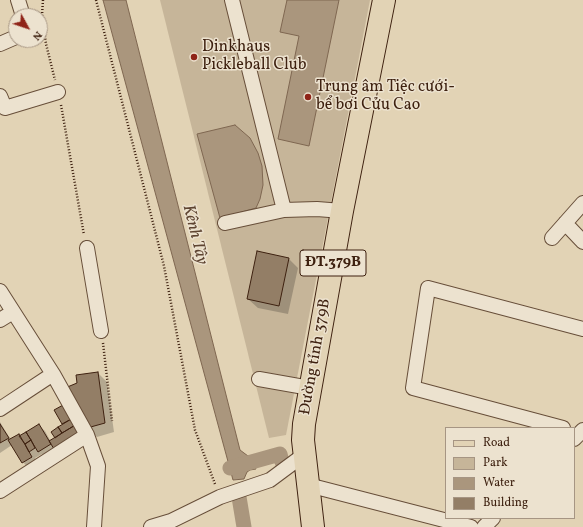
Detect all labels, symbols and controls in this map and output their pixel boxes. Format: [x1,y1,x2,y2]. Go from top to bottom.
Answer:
north arrow [8,8,48,48]
text: N [28,28,45,43]
place label: Dinkhaus Pickleball Club [202,38,306,76]
marker: Dinkhaus Pickleball Club [189,52,199,62]
place label: Trung âm Tiệc cưới- bể bơi Cửu Cao [316,78,455,116]
marker: Trung âm Tiệc cưới- bể bơi Cửu Cao [303,92,313,102]
water label: Kênh Tây [177,203,211,267]
road number: ĐT.379B [300,250,366,276]
street label: Đường tỉnh 379B [296,297,336,417]
legend [445,427,575,519]
text: Road [483,435,510,451]
text: Park [483,455,508,471]
text: Water [483,475,515,491]
text: Building [483,495,528,511]

